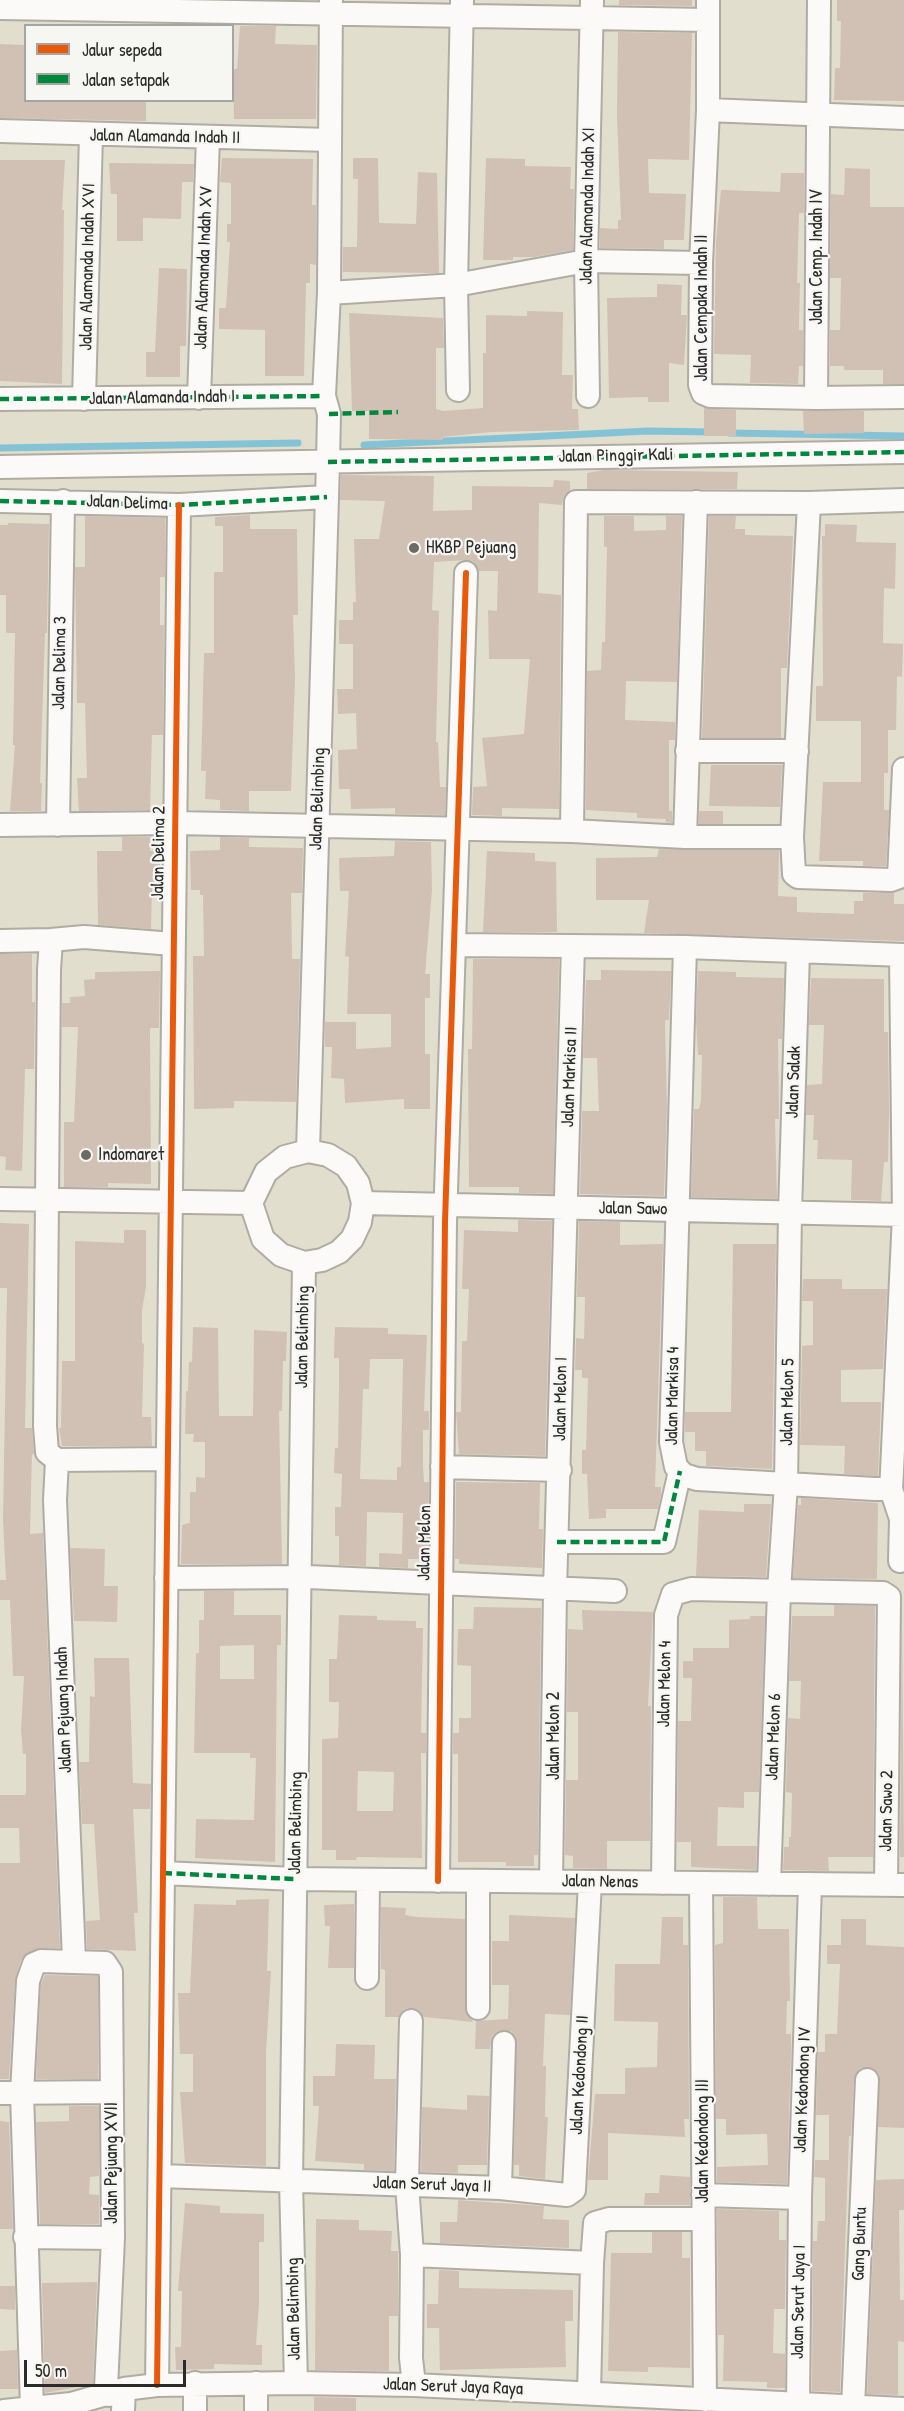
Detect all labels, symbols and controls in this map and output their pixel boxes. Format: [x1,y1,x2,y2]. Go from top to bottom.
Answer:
legend [24,24,234,102]
text: Jalur sepeda [82,37,162,62]
text: Jalan setapak [82,67,169,92]
street label: Jalan Alamanda Indah II [89,125,241,149]
street label: Jalan Alamanda Indah XI [576,127,600,285]
street label: Jalan Alamanda Indah XVI [76,183,100,351]
street label: Jalan Alamanda Indah XV [190,186,218,350]
street label: Jalan Cemp. Indah IV [806,189,828,325]
street label: Jalan Cempaka Indah II [691,234,713,382]
street label: Jalan Alamanda Indah I [89,386,235,410]
street label: Jalan Pinggir Kali [558,444,674,468]
street label: Jalan Delima [86,491,168,515]
place label: HKBP Pejuang [426,537,516,559]
marker: HKBP Pejuang [407,541,421,555]
street label: Jalan Delima 3 [48,616,72,710]
street label: Jalan Belimbing [305,747,331,851]
street label: Jalan Delima 2 [147,806,171,900]
street label: Jalan Markisa II [557,1026,583,1128]
street label: Jalan Salak [782,1045,806,1119]
place label: Indomaret [98,1144,164,1166]
marker: Indomaret [79,1148,93,1162]
street label: Jalan Sawo [598,1198,668,1220]
street label: Jalan Belimbing [291,1285,315,1389]
street label: Jalan Markisa 4 [661,1346,685,1446]
street label: Jalan Melon I [549,1357,573,1441]
street label: Jalan Melon 5 [776,1358,800,1446]
street label: Jalan Melon [414,1505,436,1581]
street label: Jalan Melon 4 [653,1640,677,1728]
street label: Jalan Pejuang Indah [51,1646,77,1774]
street label: Jalan Melon 2 [543,1692,565,1780]
street label: Jalan Melon 6 [762,1693,786,1781]
street label: Jalan Sawo 2 [875,1770,899,1852]
street label: Jalan Belimbing [284,1771,308,1875]
street label: Jalan Nenas [561,1871,639,1893]
street label: Jalan Kedondong II [566,2015,594,2135]
street label: Jalan Kedondong IV [790,2027,816,2153]
street label: Jalan Kedondong III [692,2079,714,2203]
street label: Jalan Pejuang XVII [101,2102,123,2224]
street label: Jalan Serut Jaya II [372,2172,492,2198]
street label: Gang Buntu [848,2207,872,2281]
street label: Jalan Serut Jaya I [787,2245,811,2359]
street label: Jalan Belimbing [282,2257,306,2361]
scale bar [27,2348,189,2386]
text: 50 m [35,2358,67,2383]
street label: Jalan Serut Jaya Raya [383,2374,523,2400]

